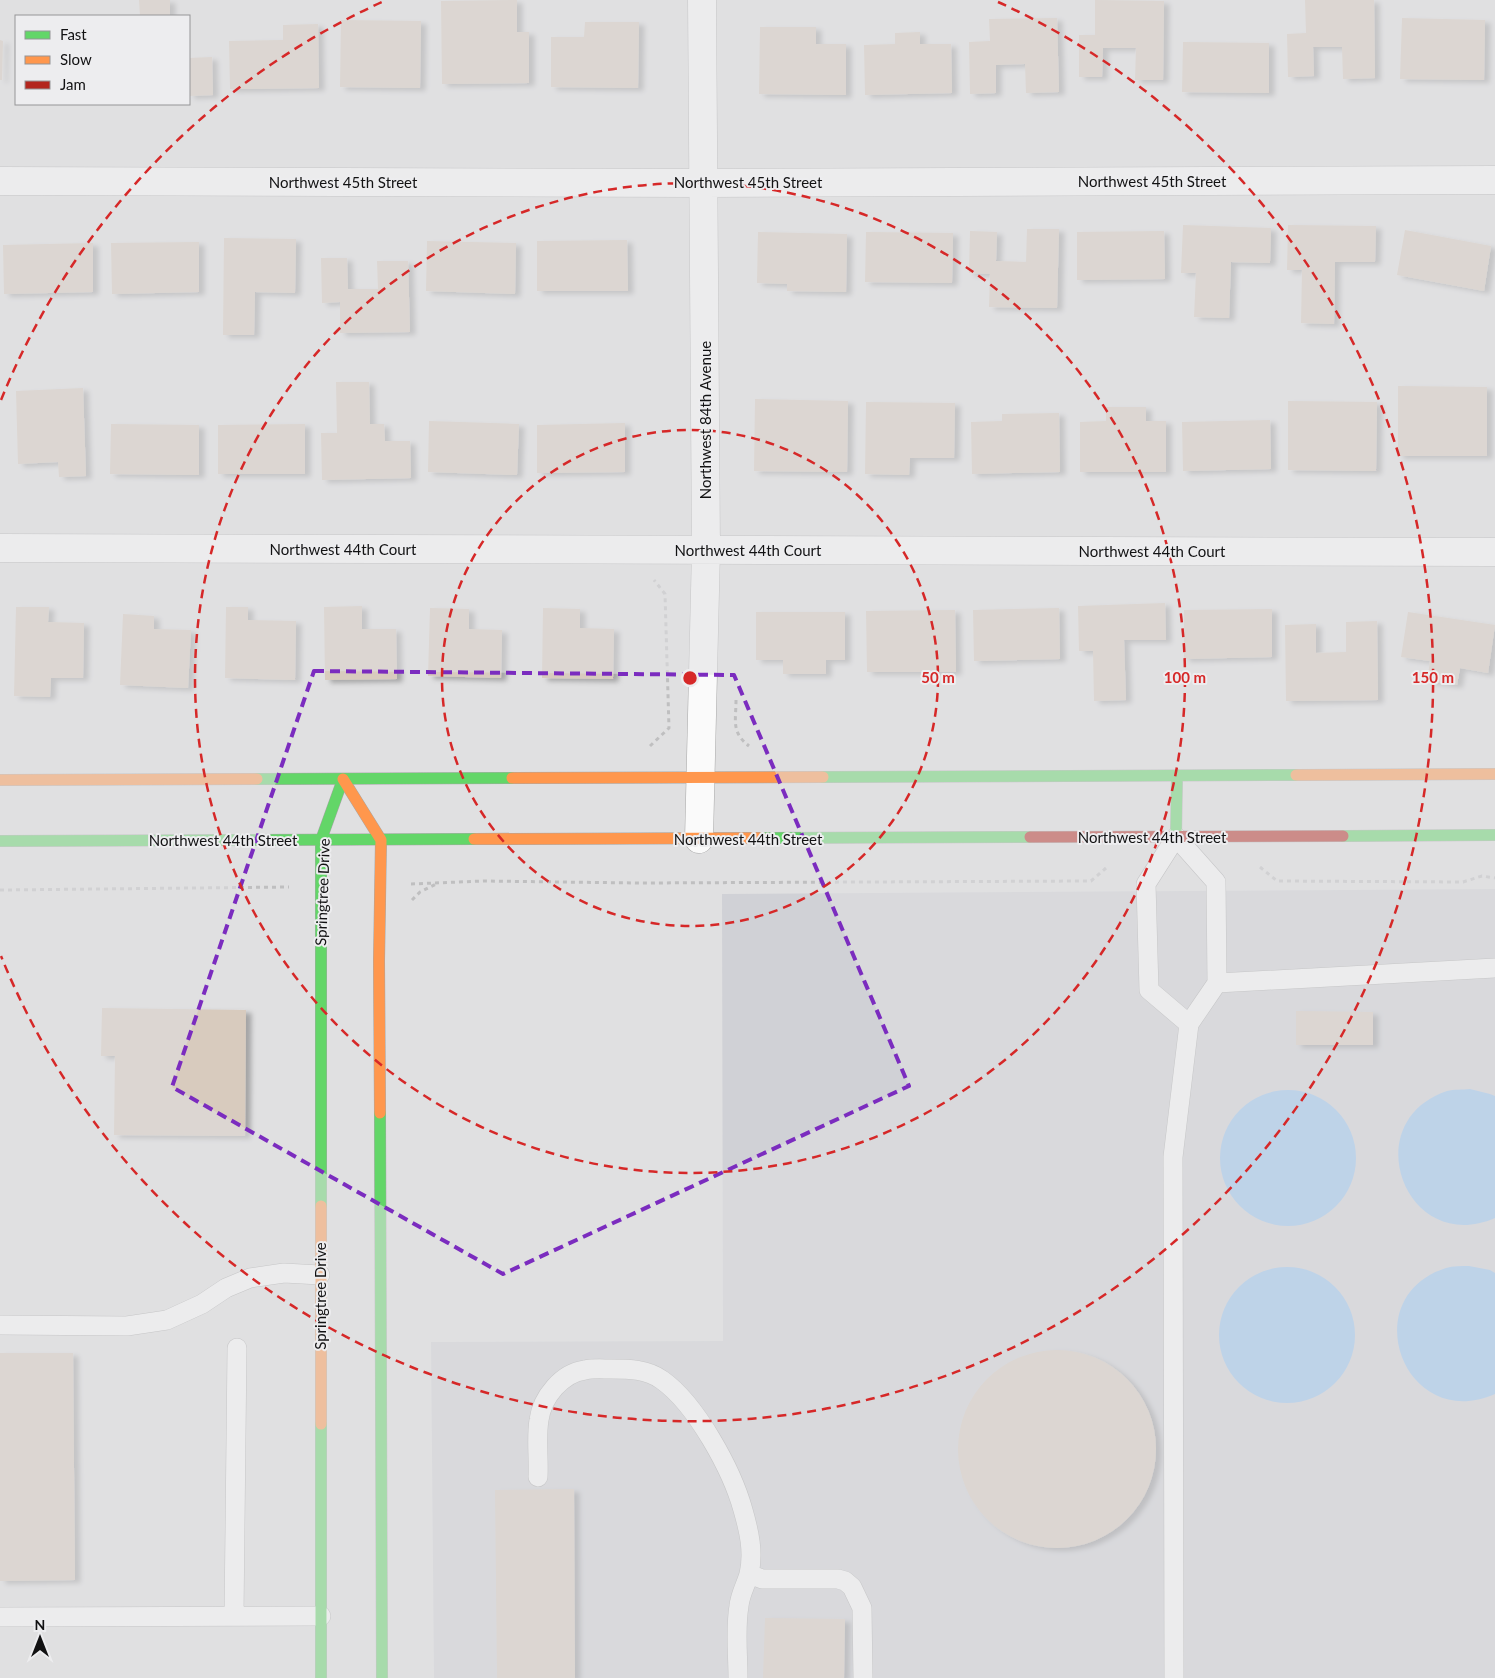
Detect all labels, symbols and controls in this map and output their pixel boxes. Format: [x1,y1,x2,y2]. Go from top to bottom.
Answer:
legend [15,15,190,105]
text: Fast [60,25,87,43]
text: Slow [60,50,92,68]
text: Jam [60,75,86,93]
street label: Northwest 45th Street [1078,172,1227,190]
street label: Northwest 45th Street [269,173,418,191]
street label: Northwest 45th Street [674,173,823,191]
street label: Northwest 84th Avenue [696,341,714,499]
street label: Northwest 44th Court [270,540,417,558]
street label: Northwest 44th Court [675,541,822,559]
street label: Northwest 44th Court [1079,542,1226,560]
text: 50 m [921,668,955,686]
text: 100 m [1164,668,1206,686]
text: 150 m [1412,668,1454,686]
centre of rings [681,669,699,687]
street label: Northwest 44th Street [1078,828,1227,846]
street label: Northwest 44th Street [674,830,823,848]
street label: Northwest 44th Street [149,831,298,849]
street label: Springtree Drive [311,838,333,946]
street label: Springtree Drive [311,1242,329,1350]
north arrow [15,1613,65,1663]
text: N [35,1616,45,1633]

